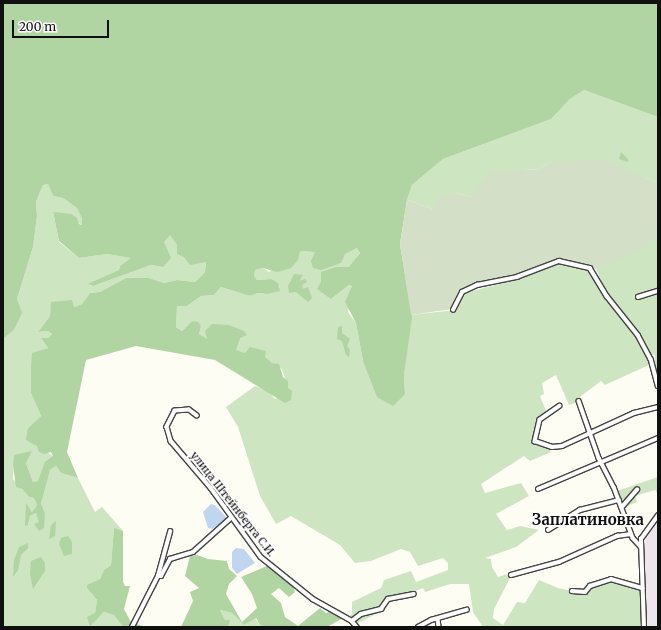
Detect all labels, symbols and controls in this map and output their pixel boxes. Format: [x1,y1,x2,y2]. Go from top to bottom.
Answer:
scale bar [14,12,111,38]
text: 200 m [19,19,56,34]
street label: улица Штейнберга С.И. [188,449,278,559]
district label: Заплатиновка [532,511,644,529]

